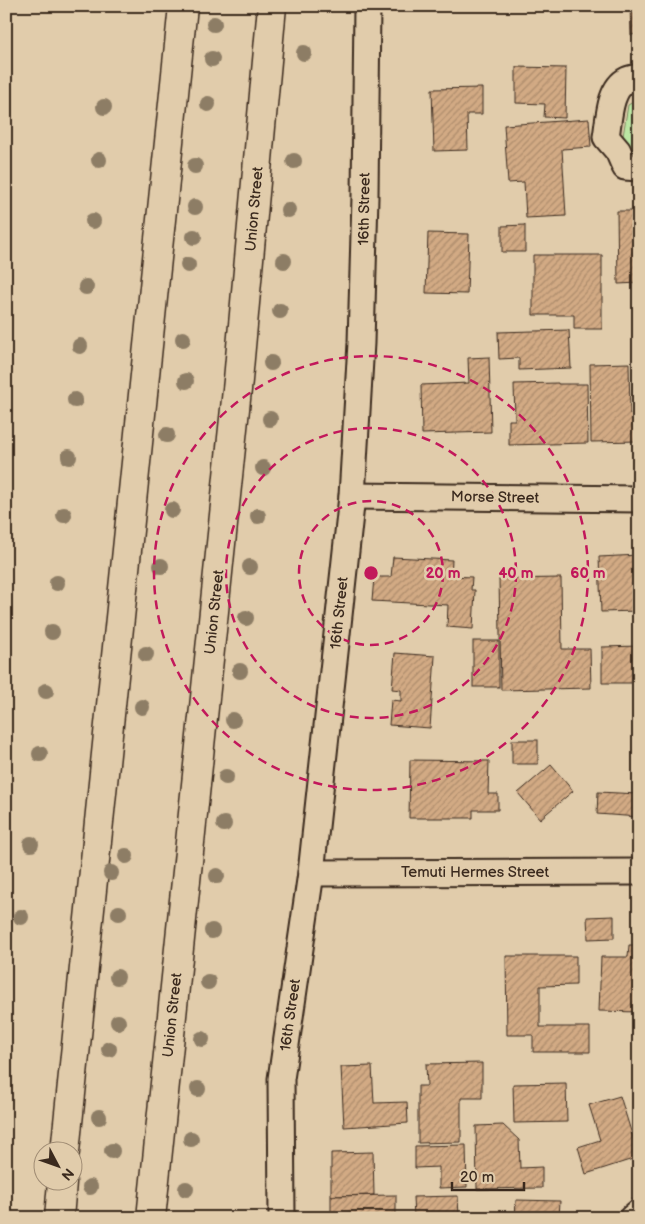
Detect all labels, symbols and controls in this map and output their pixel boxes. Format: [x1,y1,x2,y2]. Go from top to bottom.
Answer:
street label: Union Street [241,166,268,252]
street label: 16th Street [354,172,375,246]
street label: Morse Street [451,487,540,508]
centre of rings [362,564,380,582]
text: 20 m [426,564,461,583]
text: 40 m [498,564,534,583]
text: 60 m [570,564,606,583]
street label: Union Street [201,568,228,655]
street label: 16th Street [326,575,353,650]
street label: Temuti Hermes Street [401,863,549,882]
street label: Union Street [159,971,186,1058]
street label: 16th Street [276,977,305,1052]
north arrow [32,1142,82,1192]
scale bar [452,1159,525,1191]
text: N [58,1165,77,1184]
text: 20 m [460,1168,494,1187]

